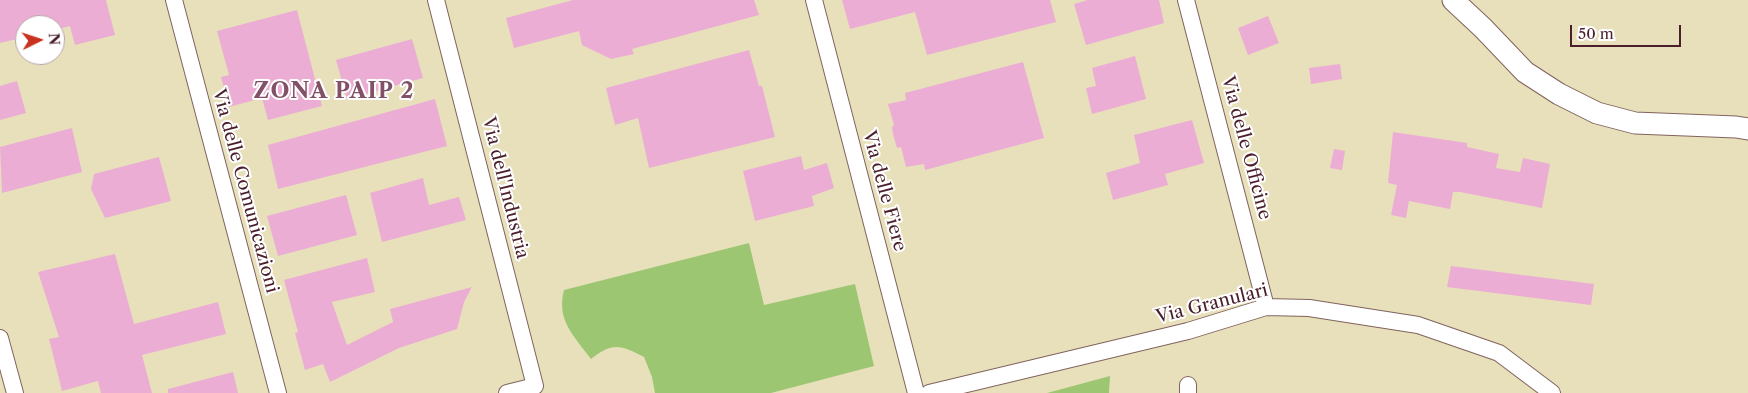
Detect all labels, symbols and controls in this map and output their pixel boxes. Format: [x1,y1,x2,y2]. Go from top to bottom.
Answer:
north arrow [15,15,65,65]
scale bar [1573,15,1684,47]
text: 50 m [1578,24,1614,43]
text: N [45,32,63,46]
street label: Via delle Officine [1216,74,1276,222]
district label: ZONA PAIP 2 [252,79,416,105]
street label: Via delle Comunicazioni [207,87,283,295]
street label: Via dell'Industria [477,115,533,261]
street label: Via delle Fiere [858,128,910,254]
street label: Via Granulari [1154,280,1270,328]

